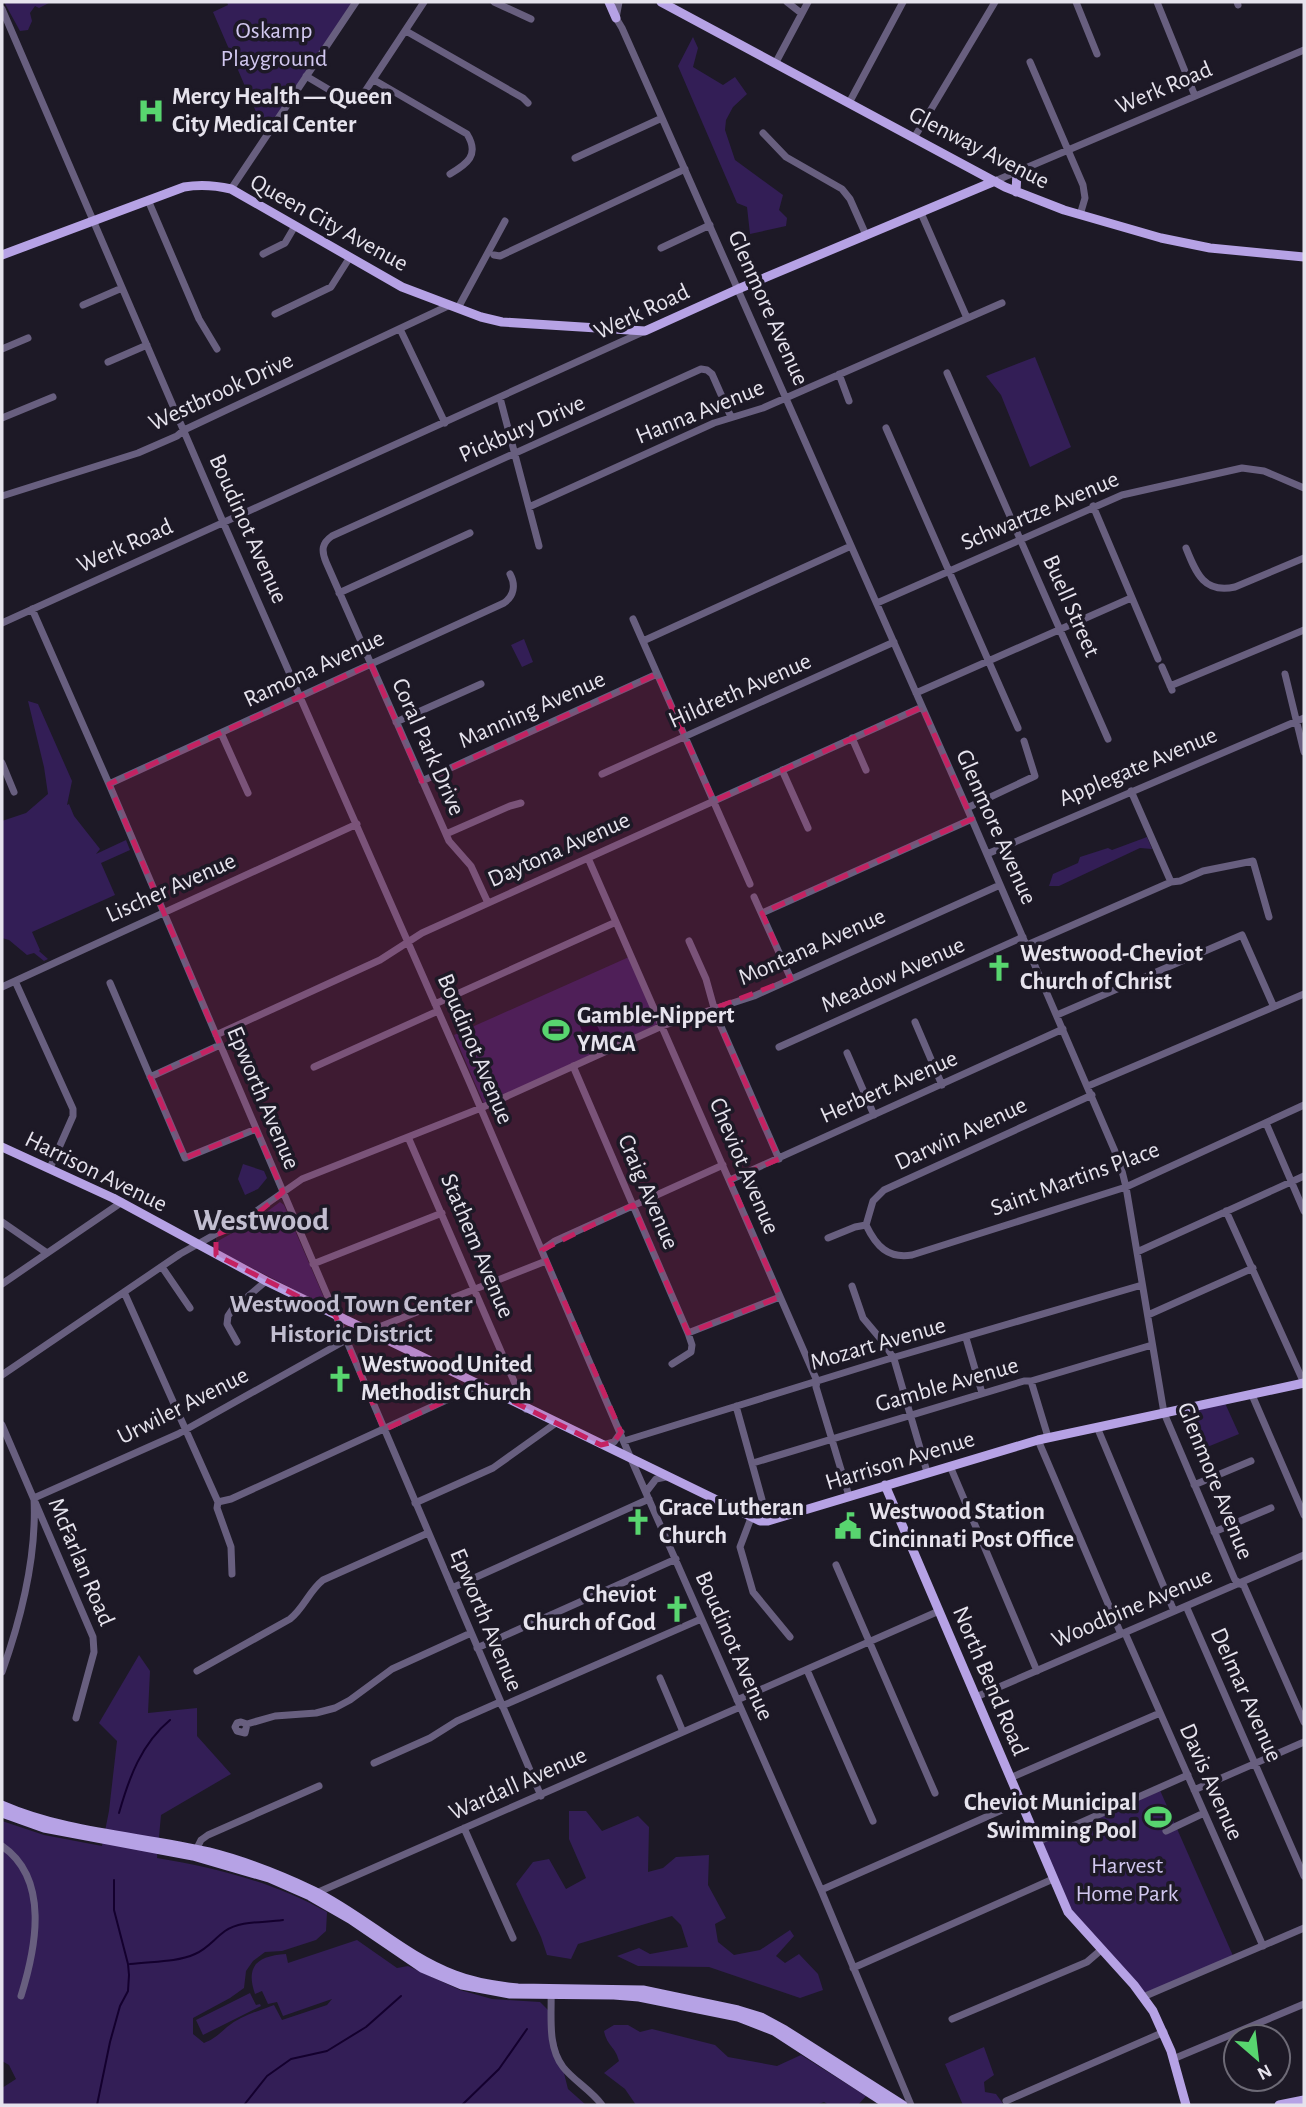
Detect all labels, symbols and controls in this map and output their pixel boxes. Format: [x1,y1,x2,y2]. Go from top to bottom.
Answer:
park label: Oskamp Playground [221,19,327,71]
street label: Werk Road [1112,57,1216,119]
place label: Mercy Health — Queen City Medical Center [172,85,392,137]
hospital icon: Mercy Health — Queen City Medical Center [136,96,166,126]
street label: Glenway Avenue [905,102,1053,194]
street label: Queen City Avenue [246,170,412,276]
street label: Glenmore Avenue [723,227,813,389]
street label: Werk Road [591,280,693,344]
street label: Westbrook Drive [145,348,297,436]
street label: Hanna Avenue [632,375,768,449]
street label: Pickbury Drive [455,391,589,467]
street label: Boudinot Avenue [204,451,292,607]
street label: Schwartze Avenue [958,467,1122,555]
street label: Werk Road [74,514,176,578]
street label: Buell Street [1038,552,1104,661]
street label: Ramona Avenue [240,626,388,712]
street label: Hildreth Avenue [665,649,815,733]
street label: Manning Avenue [455,667,609,753]
street label: Coral Park Drive [387,675,469,819]
street label: Applegate Avenue [1055,723,1221,811]
street label: Glenmore Avenue [951,746,1041,908]
street label: Daytona Avenue [484,808,634,892]
street label: Lischer Avenue [103,849,239,927]
street label: Montana Avenue [735,904,889,990]
street label: Meadow Avenue [818,933,968,1017]
place label: Westwood-Cheviot Church of Christ [1020,942,1203,994]
church icon: Westwood-Cheviot Church of Christ [984,953,1014,983]
street label: Boudinot Avenue [433,970,517,1128]
place label: Gamble-Nippert YMCA [577,1004,734,1056]
sports icon: Gamble-Nippert YMCA [541,1015,571,1045]
street label: Epworth Avenue [222,1023,304,1173]
street label: Herbert Avenue [817,1046,961,1128]
street label: Darwin Avenue [891,1093,1031,1175]
street label: Cheviot Avenue [705,1094,783,1238]
street label: Harrison Avenue [21,1127,171,1217]
street label: Craig Avenue [613,1131,683,1253]
street label: Saint Martins Place [987,1137,1163,1221]
street label: Stathem Avenue [436,1170,518,1322]
district label: Westwood [193,1204,329,1236]
district label: Westwood Town Center Historic District [229,1291,473,1347]
street label: Mozart Avenue [807,1313,949,1375]
place label: Westwood United Methodist Church [361,1353,533,1405]
street label: Gamble Avenue [873,1353,1021,1417]
street label: Urwiler Avenue [114,1363,252,1449]
church icon: Westwood United Methodist Church [325,1364,355,1394]
street label: Glenmore Avenue [1173,1399,1257,1563]
street label: Harrison Avenue [822,1427,978,1495]
street label: McFarlan Road [43,1495,119,1629]
place label: Grace Lutheran Church [659,1496,804,1548]
place label: Westwood Station Cincinnati Post Office [869,1500,1074,1552]
church icon: Grace Lutheran Church [623,1507,653,1537]
public building icon: Westwood Station Cincinnati Post Office [833,1511,863,1541]
street label: Epworth Avenue [445,1545,527,1695]
street label: Woodbine Avenue [1048,1563,1216,1653]
street label: Boudinot Avenue [690,1568,778,1724]
place label: Cheviot Church of God [523,1583,656,1635]
church icon: Cheviot Church of God [662,1594,692,1624]
street label: North Bend Road [948,1603,1032,1759]
street label: Delmar Avenue [1206,1624,1286,1766]
street label: Davis Avenue [1175,1720,1247,1844]
street label: Wardall Avenue [446,1743,590,1825]
place label: Cheviot Municipal Swimming Pool [964,1791,1137,1843]
sports icon: Cheviot Municipal Swimming Pool [1143,1802,1173,1832]
park label: Harvest Home Park [1075,1854,1179,1906]
north arrow [1222,2023,1292,2093]
text: N [1254,2060,1275,2083]

